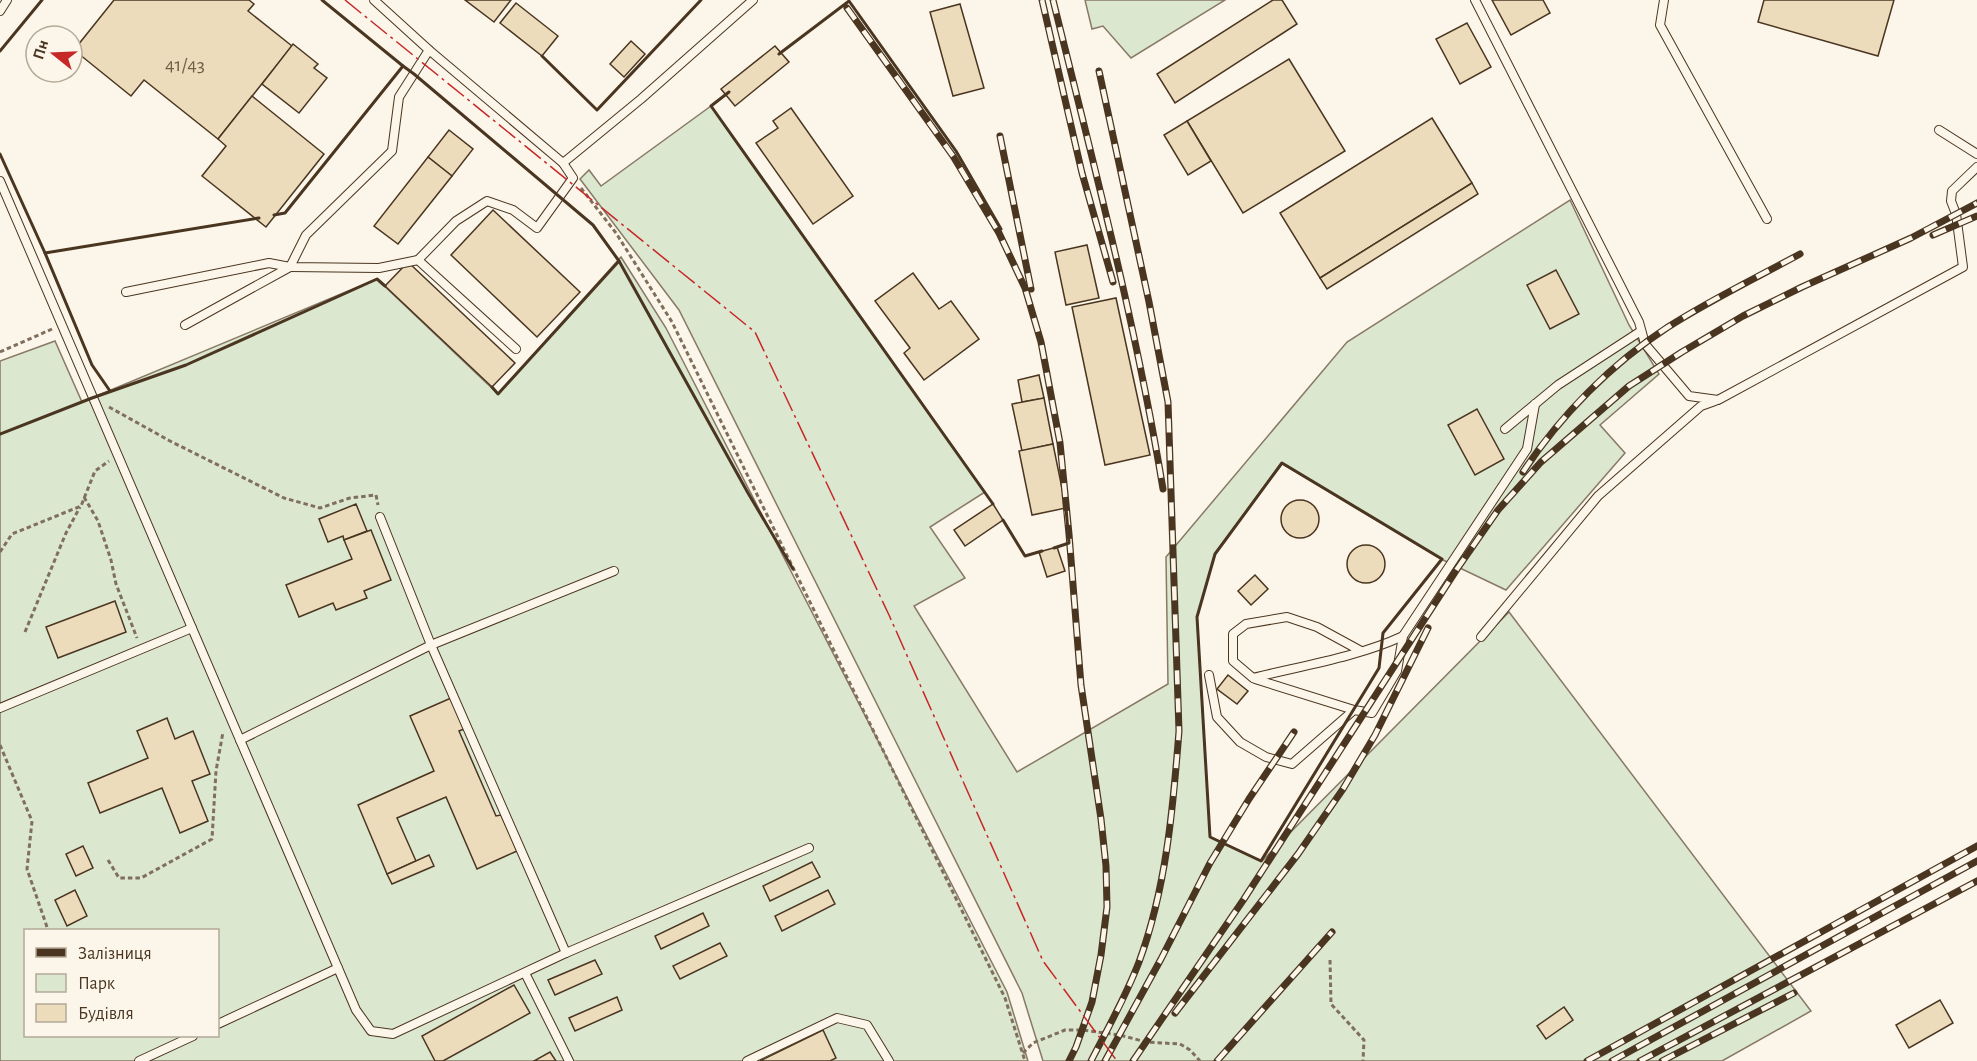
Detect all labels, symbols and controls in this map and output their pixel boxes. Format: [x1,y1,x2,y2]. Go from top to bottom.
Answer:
north arrow [24,24,84,84]
text: Пн [30,38,51,61]
house number: 41/43 [165,55,205,75]
legend [24,929,219,1037]
text: Залізниця [78,945,152,963]
text: Парк [78,975,116,993]
text: Будівля [78,1005,134,1023]

